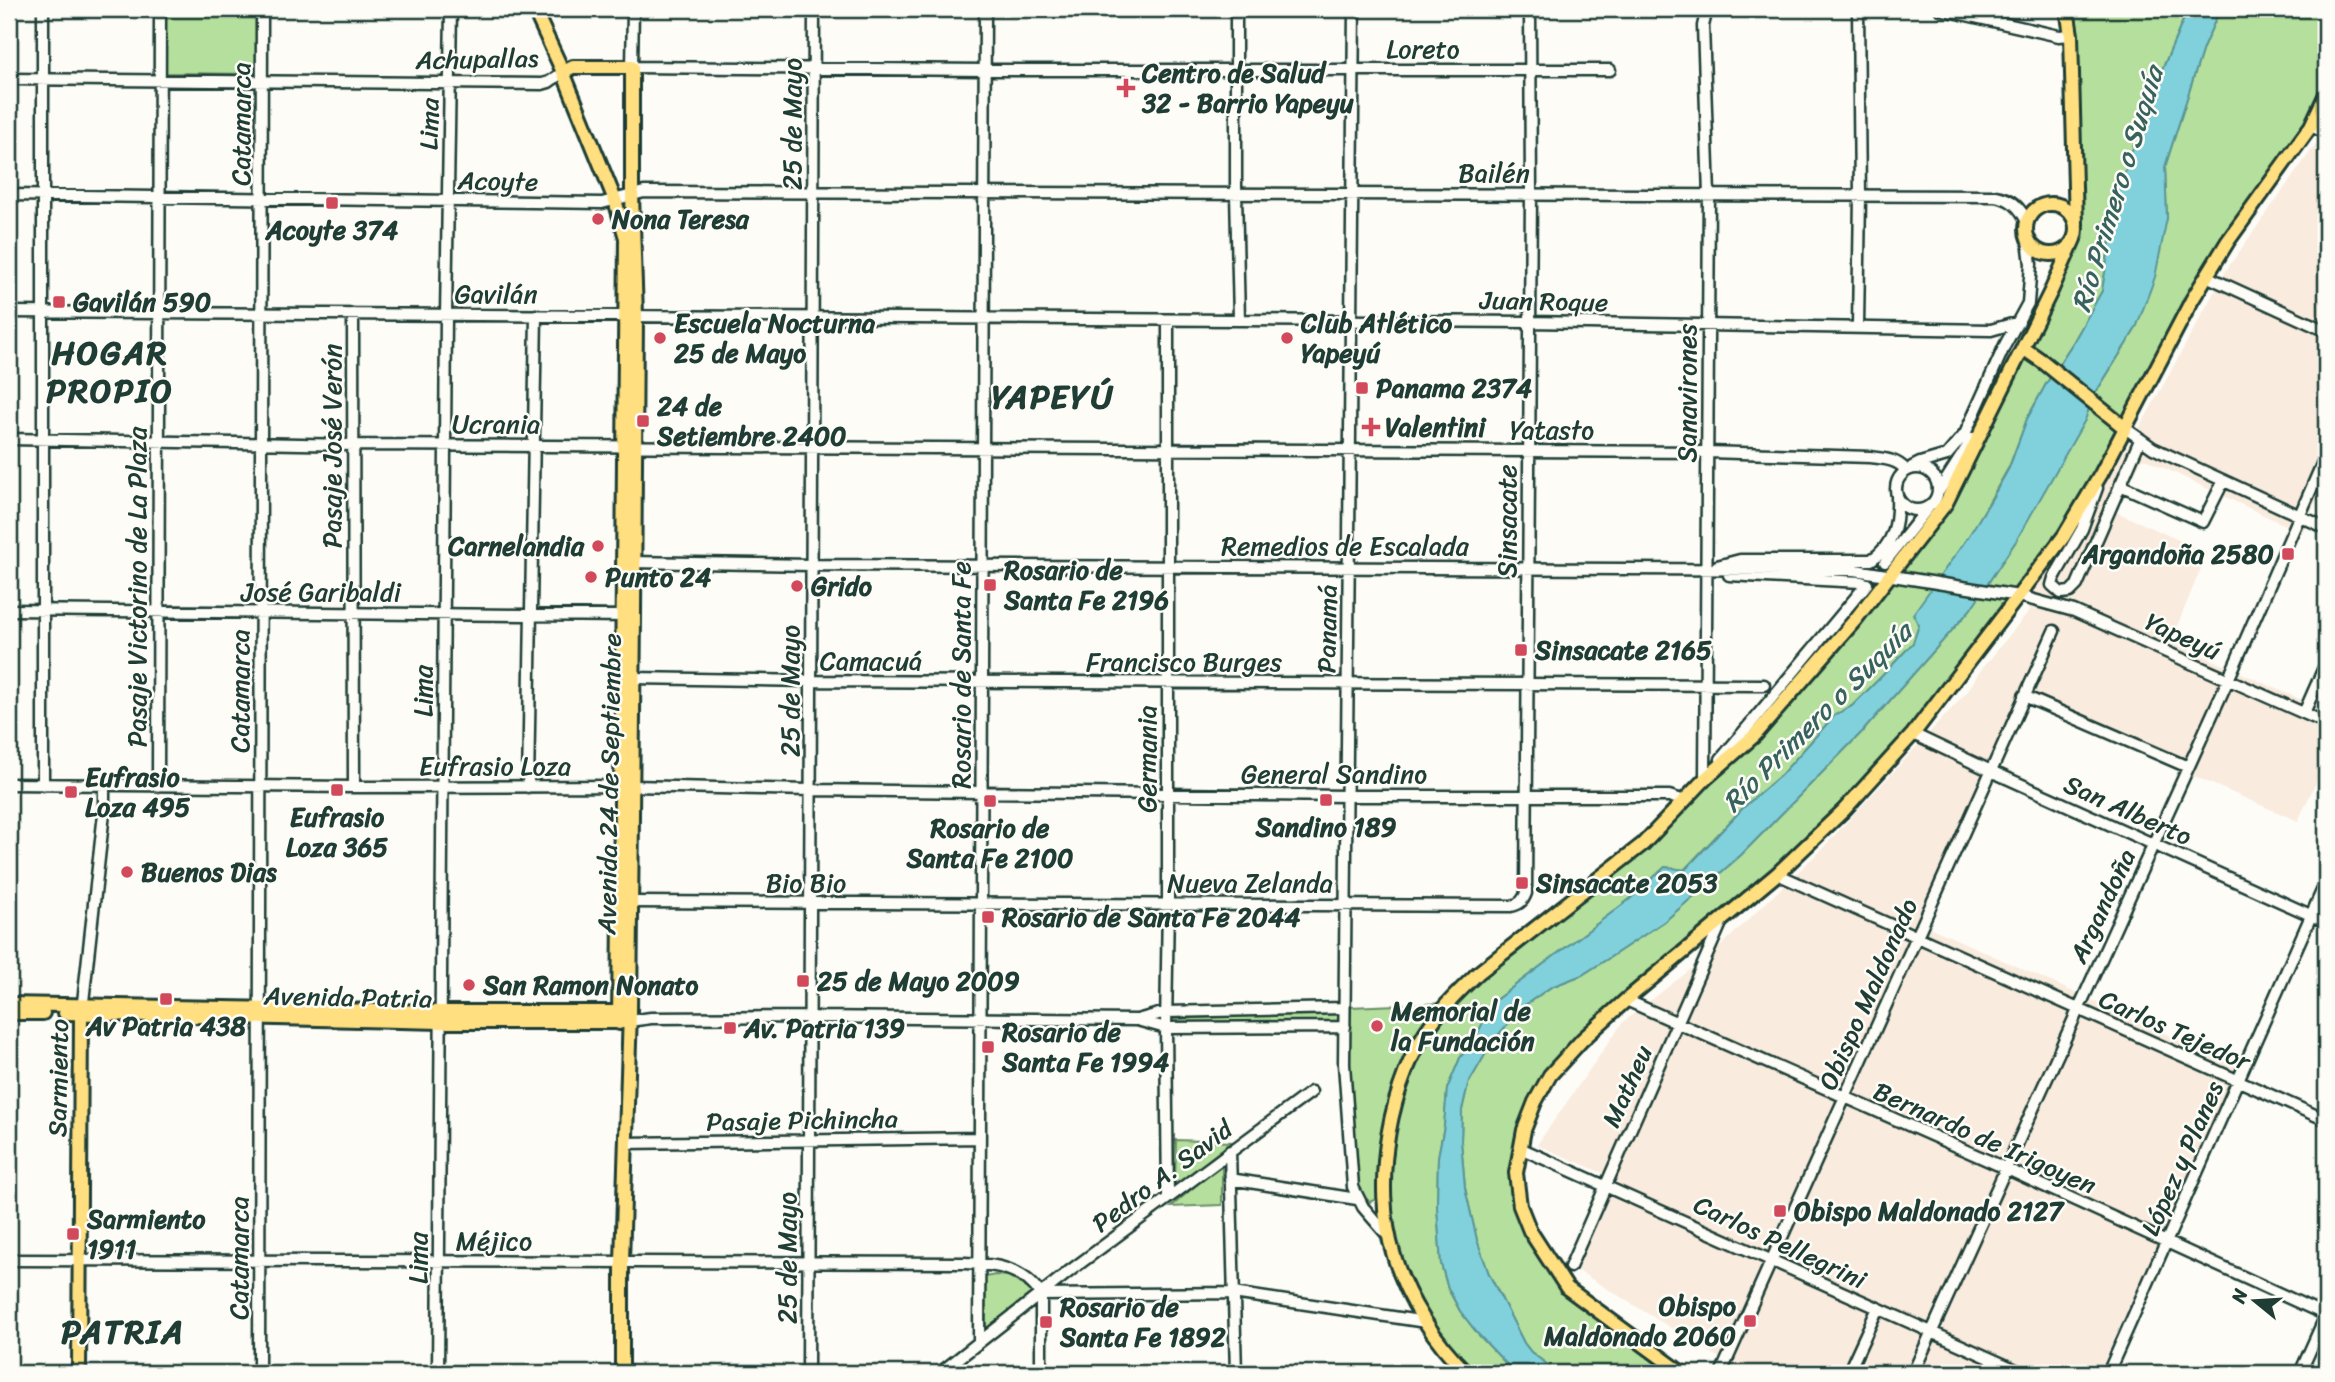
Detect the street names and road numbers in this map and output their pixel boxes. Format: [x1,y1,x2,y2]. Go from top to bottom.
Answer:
street label: Loreto [1386,26,1460,72]
street label: Achupallas [414,35,539,83]
street label: 25 de Mayo [769,58,815,190]
street label: Catamarca [218,62,264,186]
street label: Lima [406,97,452,151]
street label: Bailén [1458,150,1530,196]
street label: Acoyte [456,157,539,205]
street label: Gavilán [454,271,538,317]
street label: Juan Roque [1478,277,1609,325]
street label: Sanavirones [1664,324,1710,462]
street label: Pasaje José Verón [309,344,355,548]
street label: Ucrania [452,401,540,447]
street label: Yatasto [1510,407,1594,453]
street label: Pasaje Victorino de La Plaza [114,426,160,747]
street label: Sinsacate [1484,464,1530,578]
street label: Remedios de Escalada [1221,523,1470,569]
street label: Rosario de Santa Fe [938,561,984,789]
street label: José Garibaldi [240,569,402,615]
street label: Panamá [1303,584,1351,674]
street label: Yapeyú [2137,599,2229,673]
street label: 25 de Mayo [767,625,813,757]
street label: Catamarca [217,629,263,753]
street label: Avenida 24 de Septiembre [583,633,635,936]
street label: Camacuá [820,638,922,684]
street label: Francisco Burges [1086,639,1282,685]
street label: Lima [400,664,446,717]
street label: Germania [1124,705,1170,813]
street label: Eufrasio Loza [419,743,571,789]
street label: General Sandino [1241,751,1427,797]
street label: San Alberto [2056,761,2200,859]
street label: Argandoña [2055,841,2149,972]
street label: Bio Bio [766,860,846,906]
street label: Nueva Zelanda [1167,860,1333,906]
street label: Obispo Maldonado [1805,890,1931,1098]
street label: Avenida Patria [262,973,433,1021]
street label: Carlos Tejedor [2092,976,2260,1085]
street label: Sarmiento [34,1018,82,1138]
street label: Matheu [1588,1037,1666,1135]
street label: Bernardo de Irigoyen [1866,1068,2104,1208]
street label: López y Planes [2127,1073,2237,1243]
street label: Pasaje Pichincha [706,1095,898,1145]
street label: Pedro A. Savid [1081,1106,1245,1245]
street label: Carlos Pellegrini [1686,1182,1875,1303]
street label: 25 de Mayo [764,1192,810,1324]
street label: Catamarca [216,1196,262,1320]
street label: Méjico [456,1218,532,1264]
street label: Lima [395,1231,441,1284]

